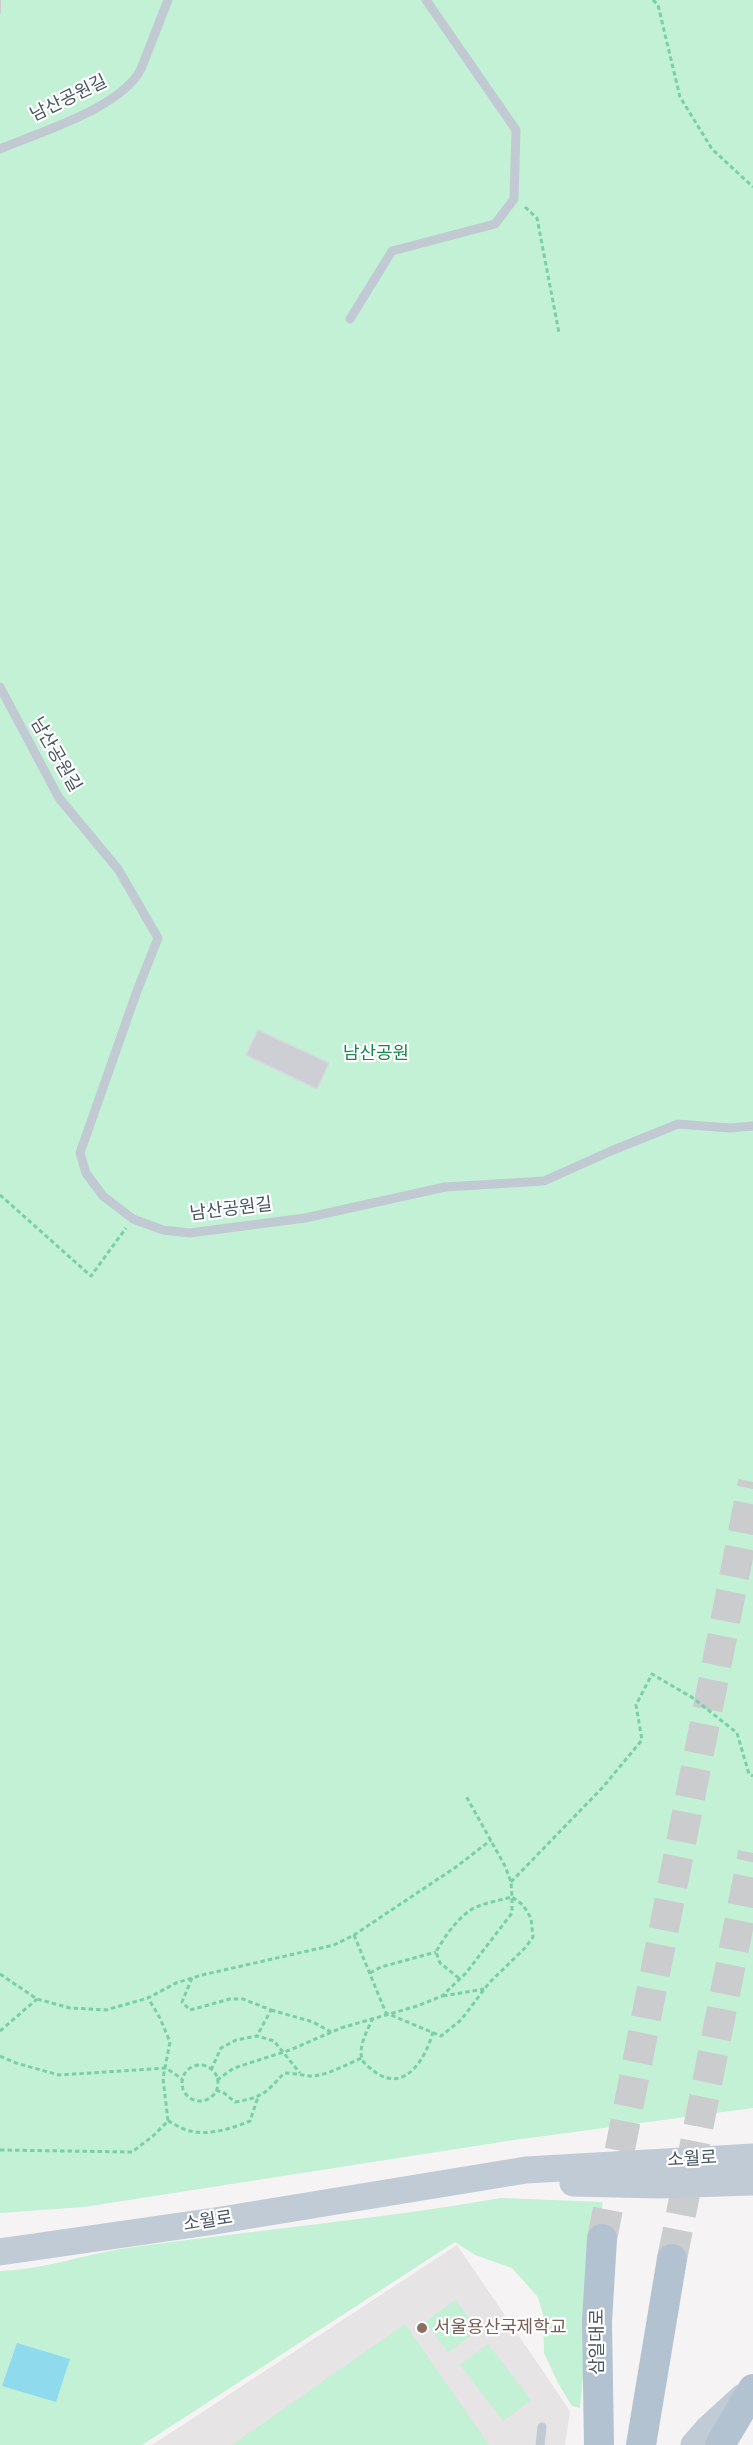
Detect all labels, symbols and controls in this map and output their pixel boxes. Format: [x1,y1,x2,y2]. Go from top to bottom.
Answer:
street label: 남산공원길 [27,71,111,127]
street label: 남산공원길 [25,714,85,796]
park label: 남산공원 [343,1043,409,1065]
street label: 남산공원길 [189,1194,273,1226]
street label: 소월로 [667,2148,717,2172]
street label: 소월로 [182,2207,234,2237]
street label: 삼일대로 [587,2309,609,2375]
place label: 서울용산국제학교 [434,2317,566,2339]
marker: 서울용산국제학교 [415,2321,429,2335]

